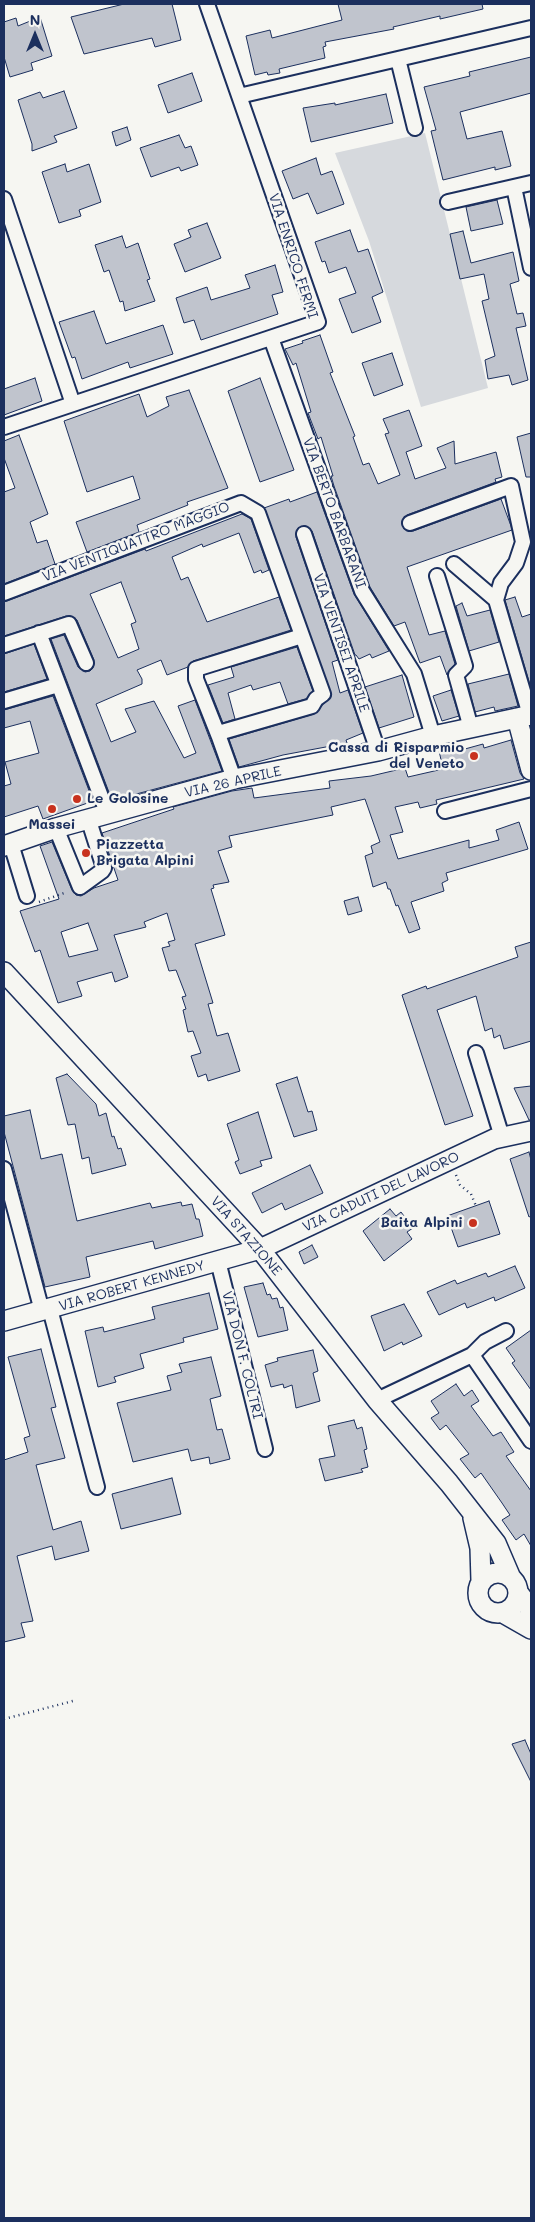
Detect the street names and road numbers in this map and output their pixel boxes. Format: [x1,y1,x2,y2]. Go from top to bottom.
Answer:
street label: VIA ENRICO FERMI [265,191,321,321]
street label: VIA BERTO BARBARANI [299,435,369,591]
street label: VIA VENTIQUATTRO MAGGIO [40,498,232,586]
street label: VIA VENTISEI APRILE [309,571,373,715]
street label: VIA 26 APRILE [183,763,283,801]
street label: VIA CADUTI DEL LAVORO [300,1148,462,1236]
street label: VIA STAZIONE [207,1193,285,1279]
street label: VIA ROBERT KENNEDY [57,1257,207,1315]
street label: VIA DON F. COLTRI [218,1289,266,1421]

